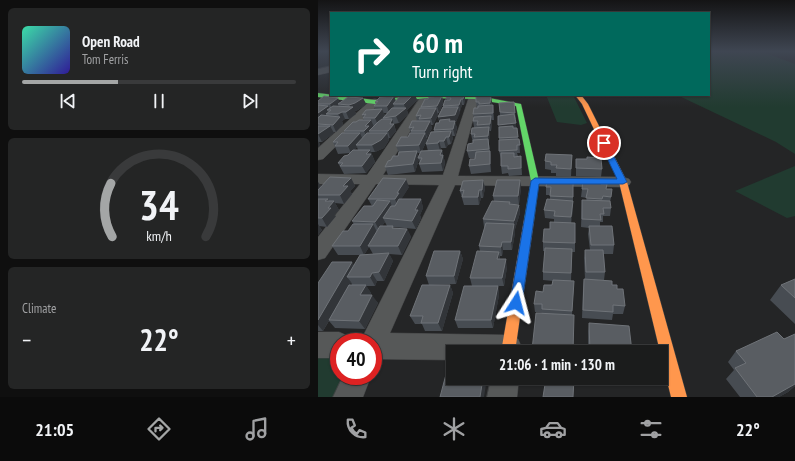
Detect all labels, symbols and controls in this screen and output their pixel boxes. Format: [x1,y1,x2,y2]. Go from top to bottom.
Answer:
text: 60 m [412,24,463,61]
icon: right [346,28,398,80]
text: Open Road [82,32,140,51]
text: Tom Ferris [82,51,128,68]
text: Turn right [412,60,472,83]
icon: previous [57,90,79,112]
icon: pause [148,90,170,112]
icon: next [239,90,261,112]
pin [587,126,621,160]
icon: arrive [593,132,615,154]
text: 34 [139,177,179,230]
text: km/h [146,225,172,244]
position arrow [495,282,537,324]
text: Climate [22,300,56,317]
text: 22° [139,320,179,359]
text: − [22,326,31,354]
text: + [287,326,296,354]
speed limit sign: 40 [330,333,382,385]
text: 21:06 · 1 min · 130 m [499,355,615,374]
icon: directions [145,415,173,443]
icon: music [243,415,271,443]
icon: phone [342,415,370,443]
icon: climate [440,415,468,443]
icon: car [539,415,567,443]
icon: filters [637,415,665,443]
text: 21:05 [35,418,74,441]
text: 22° [736,418,760,441]

